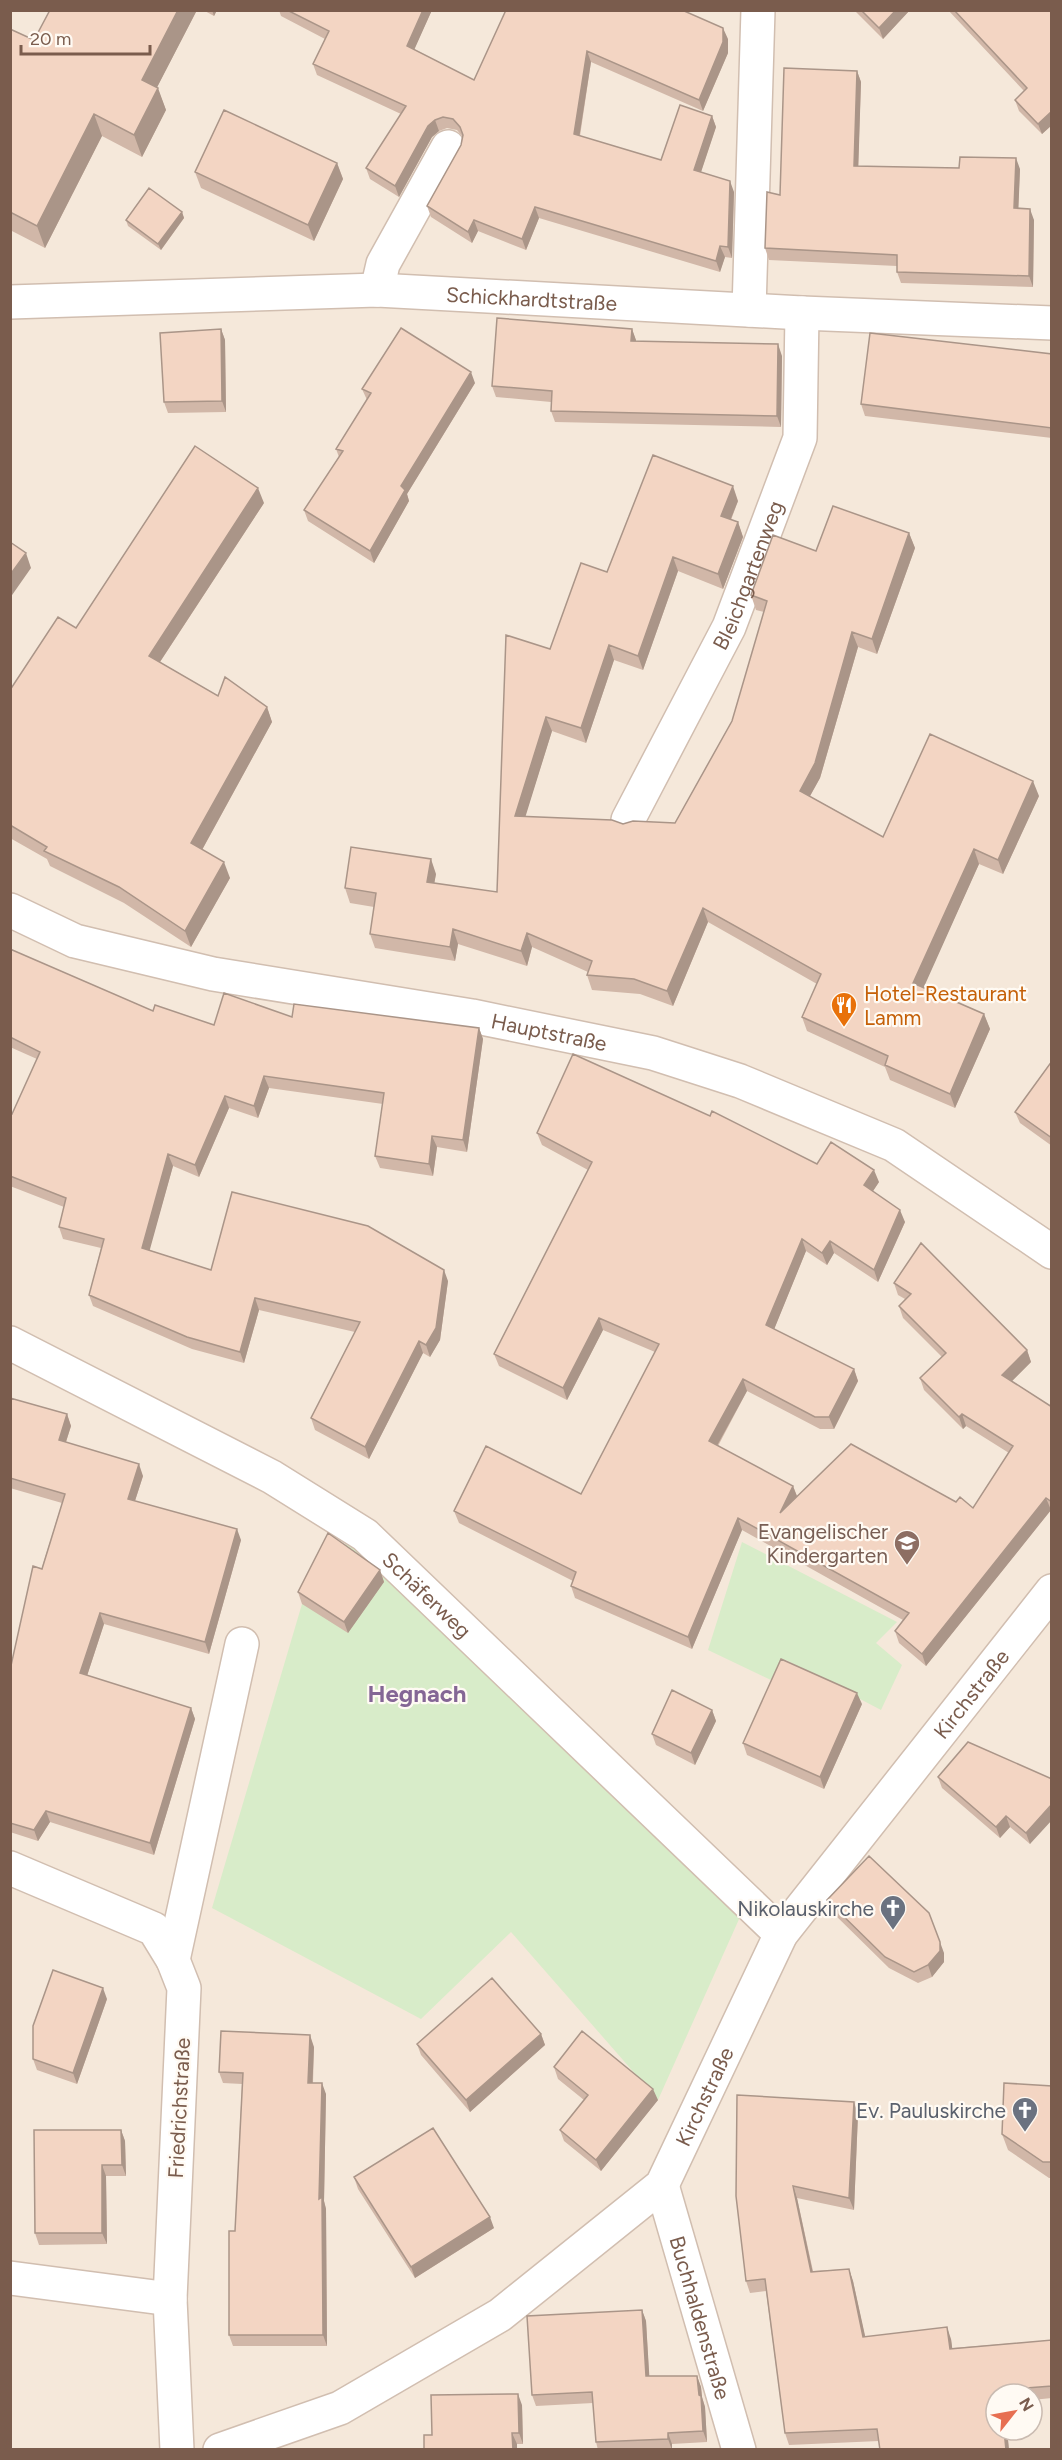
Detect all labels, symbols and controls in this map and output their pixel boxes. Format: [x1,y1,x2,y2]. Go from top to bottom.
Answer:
scale bar [21,18,150,56]
text: 20 m [30,28,71,50]
street label: Schickhardtstraße [445,281,618,315]
street label: Bleichgartenweg [707,497,788,654]
place label: Hotel-Restaurant Lamm [864,981,1027,1030]
restaurant icon: Hotel-Restaurant Lamm [829,990,859,1028]
street label: Hauptstraße [489,1008,609,1056]
place label: Evangelischer Kindergarten [758,1519,888,1568]
school or university icon: Evangelischer Kindergarten [892,1528,922,1566]
street label: Schäferweg [378,1546,477,1643]
street label: Kirchstraße [928,1644,1014,1743]
district label: Hegnach [368,1679,466,1708]
church icon: Nikolauskirche [878,1893,908,1931]
place label: Nikolauskirche [737,1896,874,1921]
street label: Friedrichstraße [163,2037,195,2179]
street label: Kirchstraße [670,2043,738,2150]
church icon: Ev. Pauluskirche [1010,2095,1040,2133]
place label: Ev. Pauluskirche [856,2098,1006,2123]
street label: Buchhaldenstraße [665,2233,736,2402]
north arrow [984,2382,1044,2442]
text: N [1015,2394,1038,2415]

